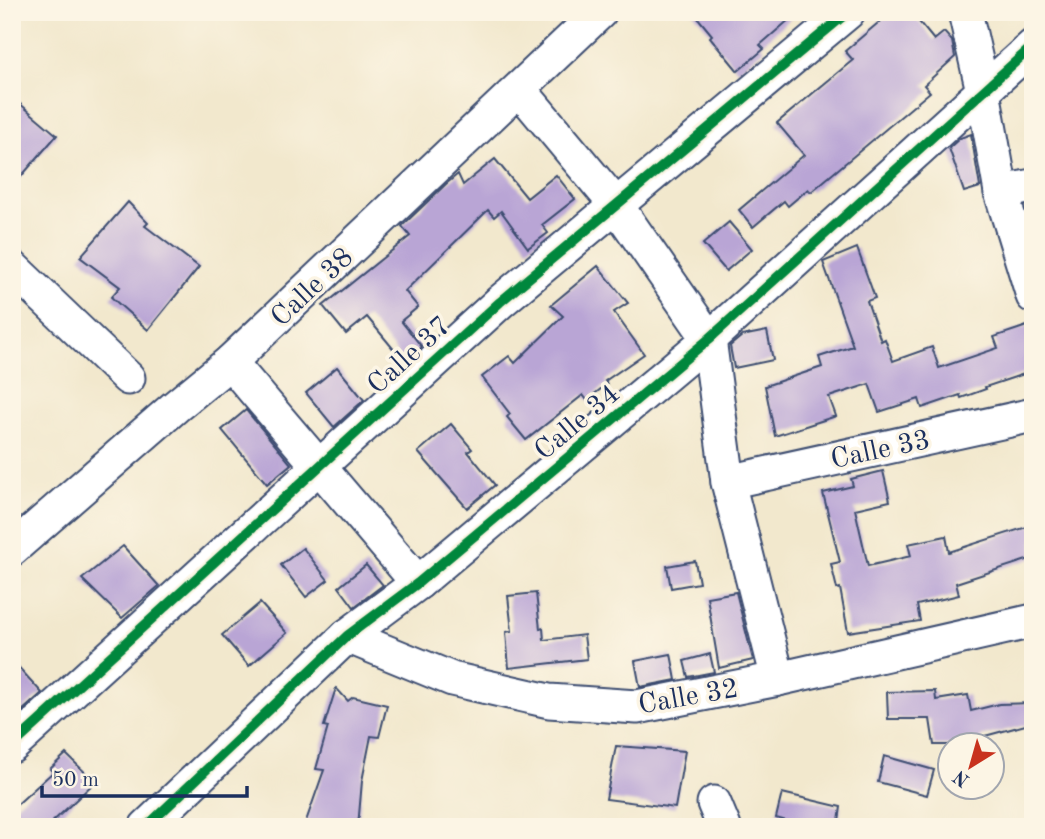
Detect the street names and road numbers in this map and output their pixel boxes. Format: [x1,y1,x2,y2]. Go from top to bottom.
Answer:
street label: Calle 38 [267,244,359,333]
street label: Calle 37 [363,312,457,400]
street label: Calle 34 [530,380,626,466]
street label: Calle 33 [828,427,933,475]
street label: Calle 32 [636,675,741,721]

